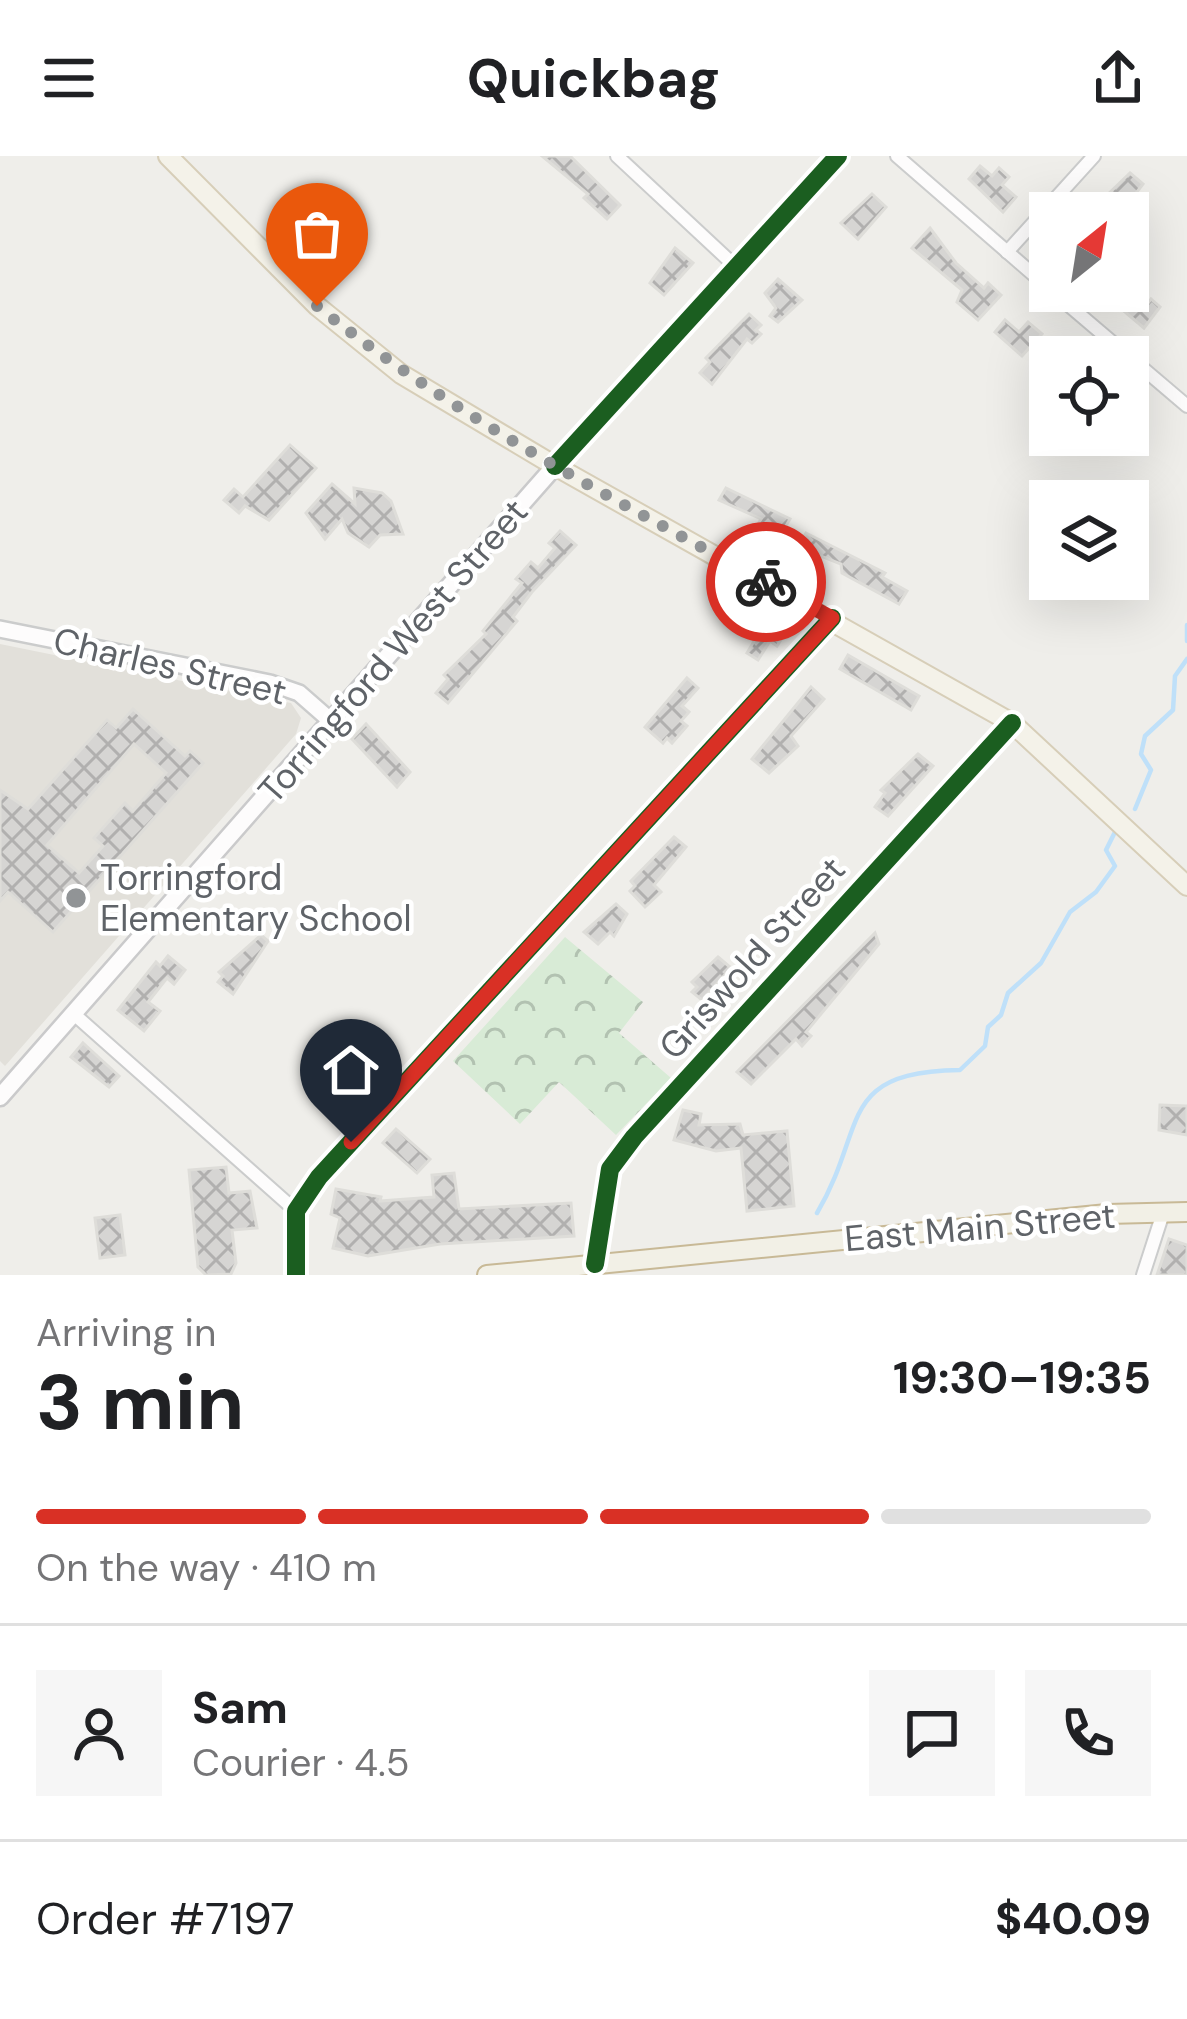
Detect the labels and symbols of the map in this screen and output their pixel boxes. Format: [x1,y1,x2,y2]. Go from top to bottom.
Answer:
pin [266,183,368,306]
north arrow [1029,192,1149,312]
street label: Torringford West Street [248,489,538,813]
courier [706,522,826,642]
street label: Charles Street [49,616,291,716]
street label: Griswold Street [649,847,855,1069]
place label: Torringford Elementary School [100,854,412,942]
marker: Torringford Elementary School [63,885,89,911]
pin [300,1019,402,1142]
street label: East Main Street [843,1192,1117,1262]

